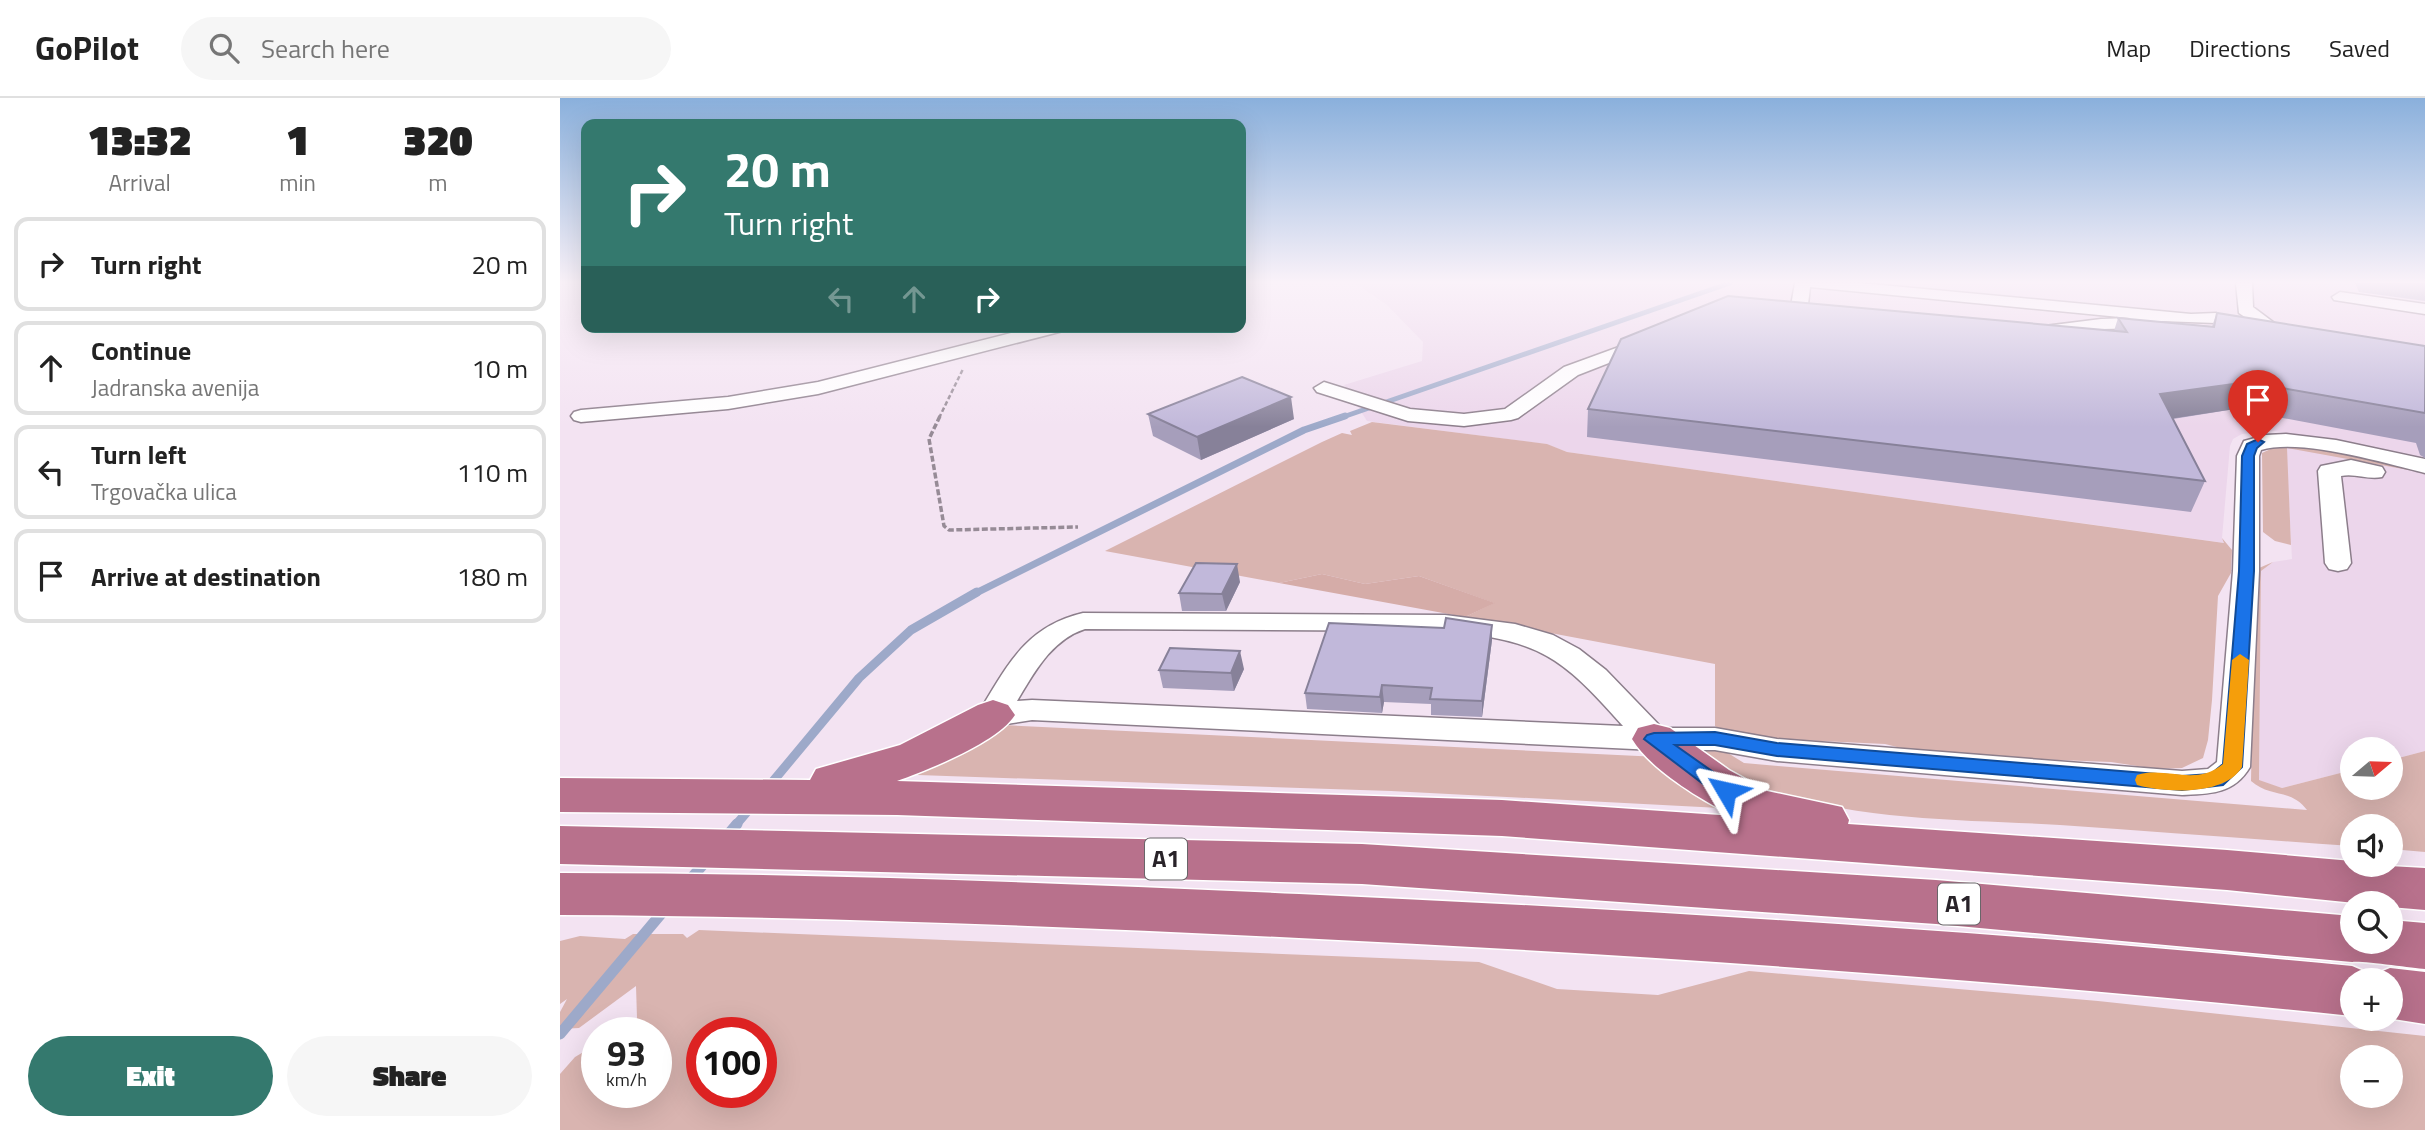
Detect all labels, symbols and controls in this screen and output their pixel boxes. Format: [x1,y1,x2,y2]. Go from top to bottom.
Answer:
search box [181,17,671,80]
text: GoPilot [35,23,139,73]
icon: search [205,29,243,67]
text: Search here [261,29,390,68]
text: Map [2106,30,2151,66]
text: Directions [2189,30,2291,66]
text: Saved [2329,30,2390,66]
text: 13:32 [87,107,192,171]
text: 1 [286,107,309,171]
text: 320 [403,107,473,171]
text: 20 m [724,131,831,206]
icon: right [609,147,700,238]
text: Arrival [108,165,171,200]
text: min [279,165,316,200]
text: m [428,165,448,200]
text: Turn right [724,199,853,247]
icon: right [32,245,70,283]
text: Turn right [91,245,202,284]
text: 20 m [471,245,528,284]
icon: left [822,280,860,318]
icon: ahead [895,280,933,318]
icon: right [968,280,1006,318]
text: Continue [91,331,191,370]
icon: ahead [32,349,70,387]
text: 10 m [471,349,528,388]
text: Jadranska avenija [91,370,259,405]
pin [2228,370,2288,442]
icon: arrive [2239,381,2277,419]
text: Turn left [91,435,186,474]
icon: left [32,453,70,491]
text: 110 m [457,453,528,492]
text: Trgovačka ulica [91,474,237,509]
icon: arrive [32,557,70,595]
text: Arrive at destination [91,557,321,596]
text: 180 m [457,557,528,596]
north arrow [2340,737,2403,800]
map controls [2340,737,2403,1108]
position arrow [1689,754,1763,828]
button: sound [2340,814,2403,877]
road number: A1 [1145,838,1187,880]
road number: A1 [1938,884,1980,924]
button: search [2340,891,2403,954]
button: + [2340,968,2403,1031]
speed limit sign: 100 [686,1017,777,1108]
text: 93 [607,1026,646,1080]
button: Exit [28,1036,273,1116]
button: Share [287,1036,532,1116]
button: − [2340,1045,2403,1108]
text: km/h [606,1066,647,1093]

